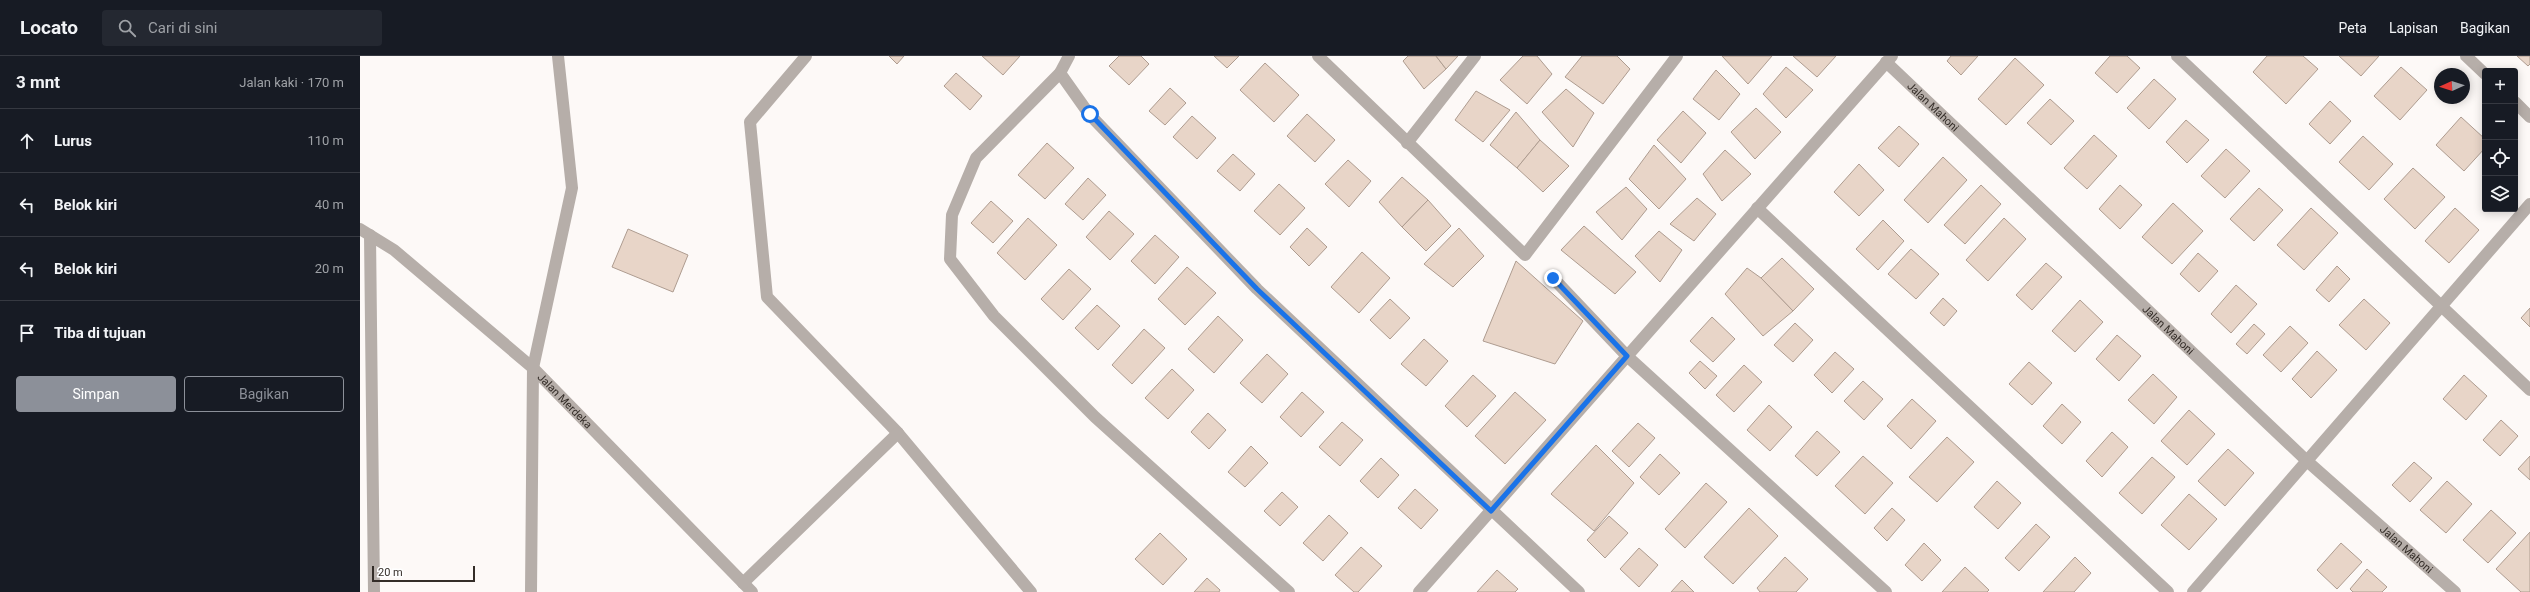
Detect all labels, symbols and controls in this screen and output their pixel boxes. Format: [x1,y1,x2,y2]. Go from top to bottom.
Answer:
search box [102,10,382,46]
text: Locato [20,16,78,39]
icon: search [116,17,138,39]
text: Cari di sini [148,19,218,37]
text: Peta [2339,20,2367,36]
text: Lapisan [2389,20,2438,36]
text: Bagikan [2460,20,2510,36]
north arrow [2434,68,2470,104]
map controls [2482,68,2518,212]
button: + [2482,68,2518,104]
text: 3 mnt [16,72,60,92]
text: Jalan kaki · 170 m [239,75,344,90]
street label: Jalan Mahoni [1904,80,1961,135]
button: − [2482,104,2518,140]
route start [1081,105,1099,123]
icon: ahead [16,130,38,152]
text: Lurus [54,132,92,150]
text: 110 m [307,133,344,148]
button: locate [2482,140,2518,176]
button: layers [2482,176,2518,212]
icon: left [16,194,38,216]
text: Belok kiri [54,196,117,214]
text: 40 m [315,197,344,212]
icon: left [16,258,38,280]
text: Belok kiri [54,260,117,278]
text: 20 m [315,261,344,276]
route end [1544,269,1562,287]
street label: Jalan Mahoni [2139,302,2197,357]
icon: arrive [16,322,38,344]
text: Tiba di tujuan [54,324,146,342]
street label: Jalan Merdeka [535,371,595,431]
button: Simpan [16,376,176,412]
button: Bagikan [184,376,344,412]
street label: Jalan Mahoni [2377,523,2435,576]
scale bar [372,564,475,583]
text: 20 m [378,566,403,579]

